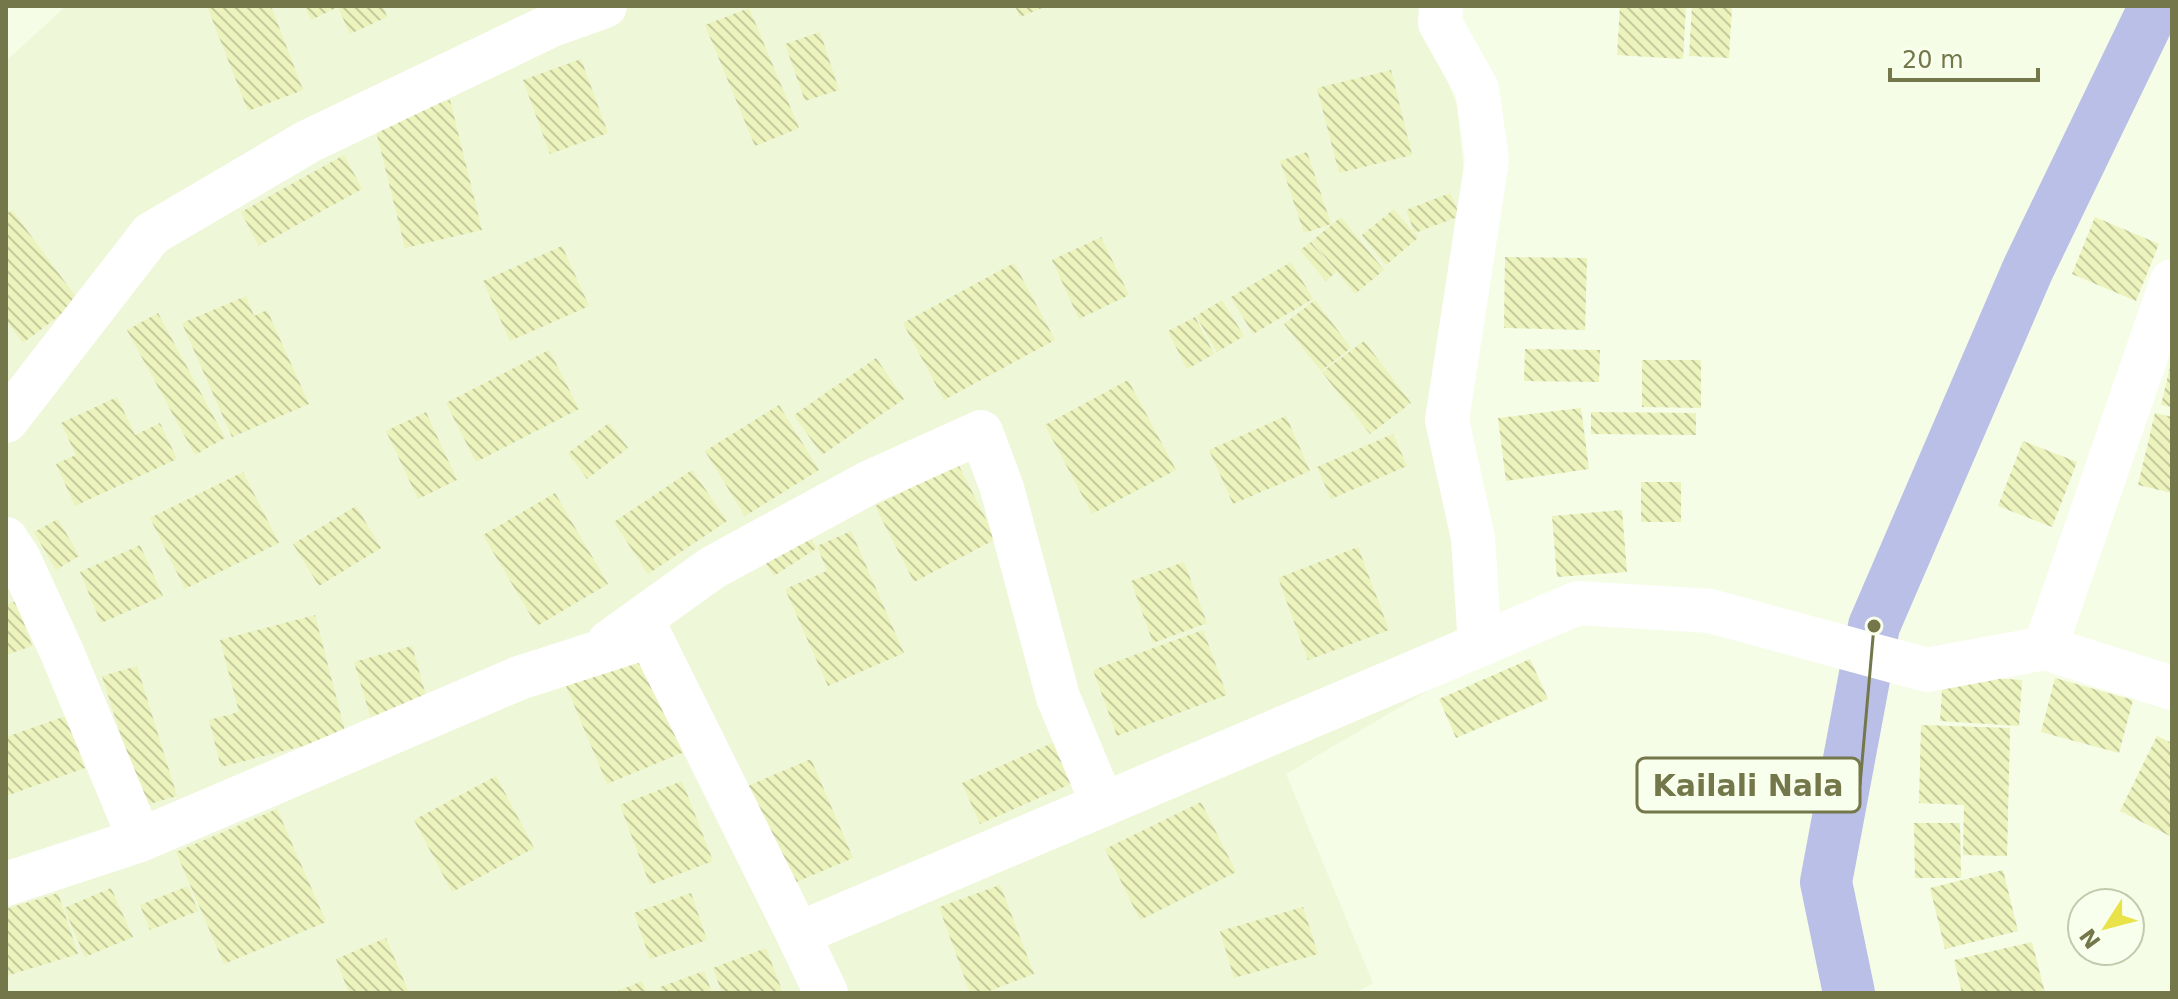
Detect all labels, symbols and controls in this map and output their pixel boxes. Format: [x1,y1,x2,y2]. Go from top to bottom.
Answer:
scale bar [1890,32,2038,82]
text: 20 m [1902,46,1964,74]
callout: Kailali Nala [1637,758,1860,812]
text: Kailali Nala [1652,768,1844,803]
north arrow [2066,887,2146,967]
text: N [2075,924,2106,953]

